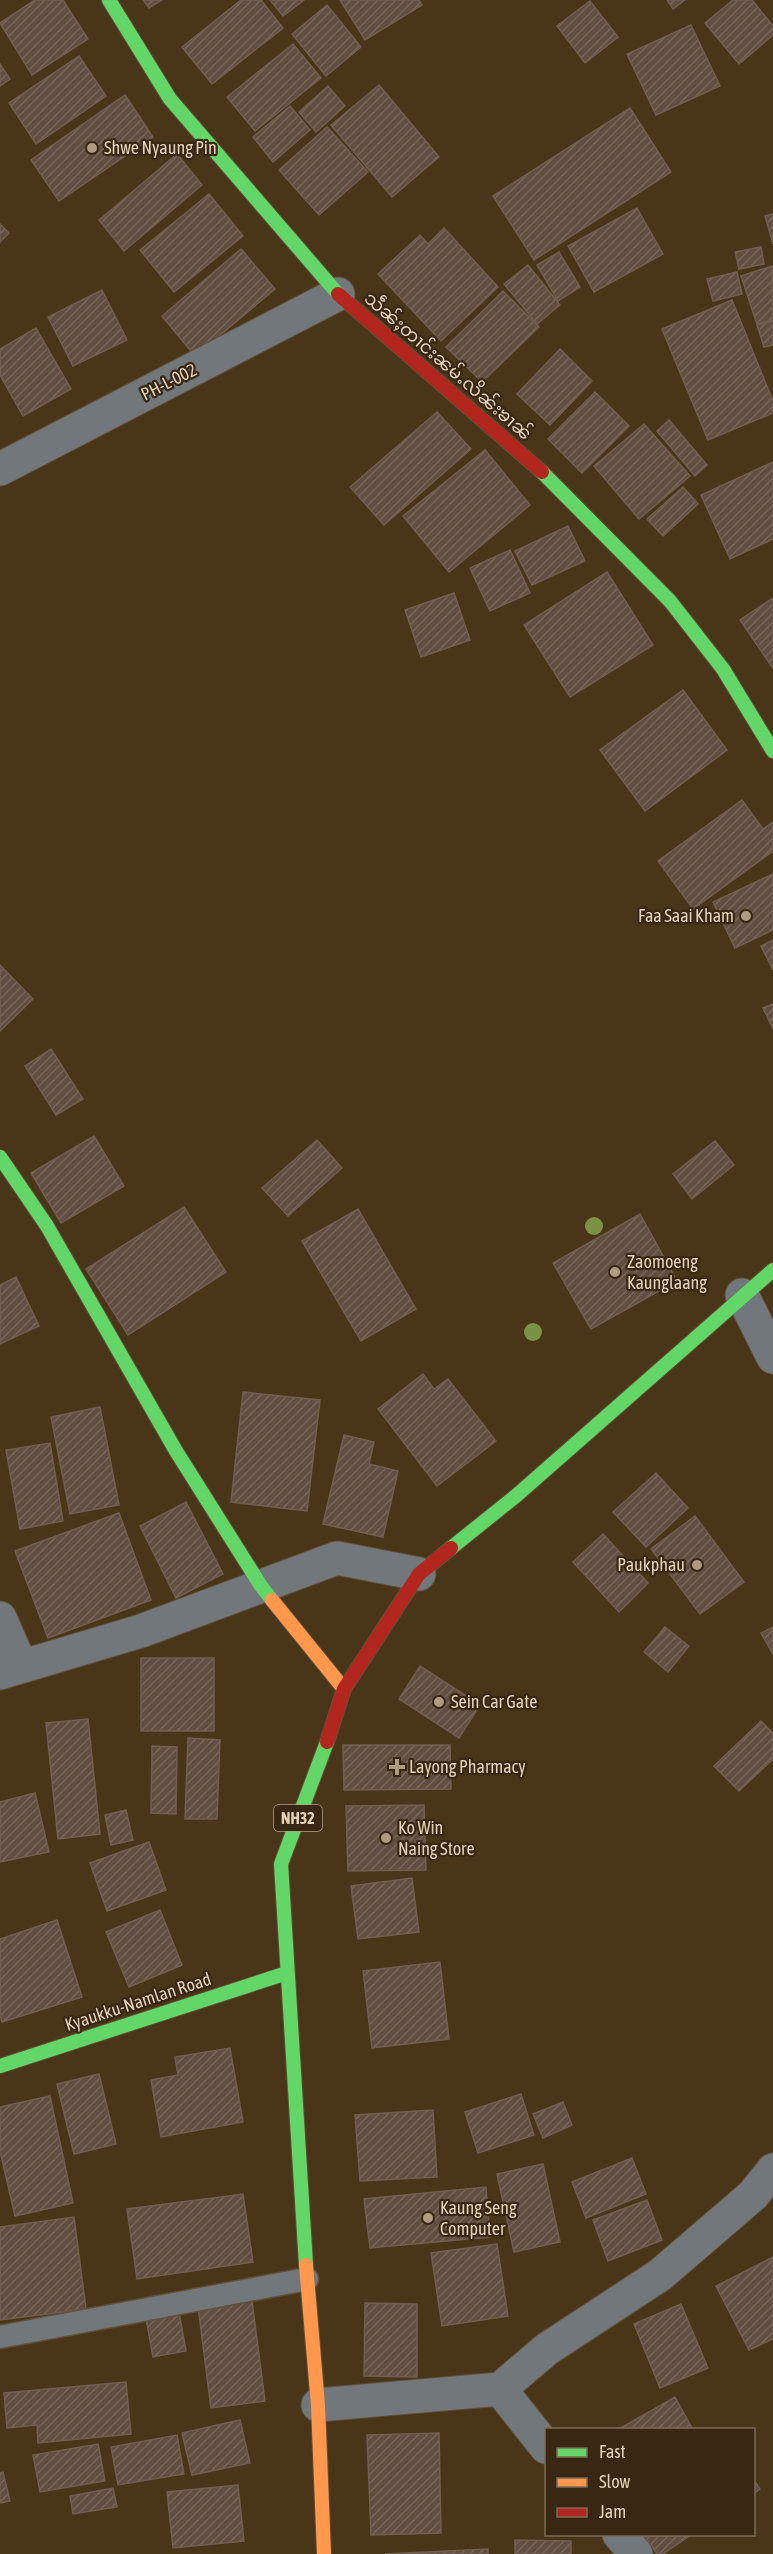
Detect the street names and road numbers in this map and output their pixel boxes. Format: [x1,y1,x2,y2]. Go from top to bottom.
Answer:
street label: သဵၼ်ႈတၢင်းၼမ်ႉလိၼ်းၶၢၼ် [360,285,538,444]
street label: PH-L-002 [137,359,200,404]
road number: NH32 [274,1805,322,1831]
street label: Kyaukku-Namlan Road [62,1968,213,2035]

